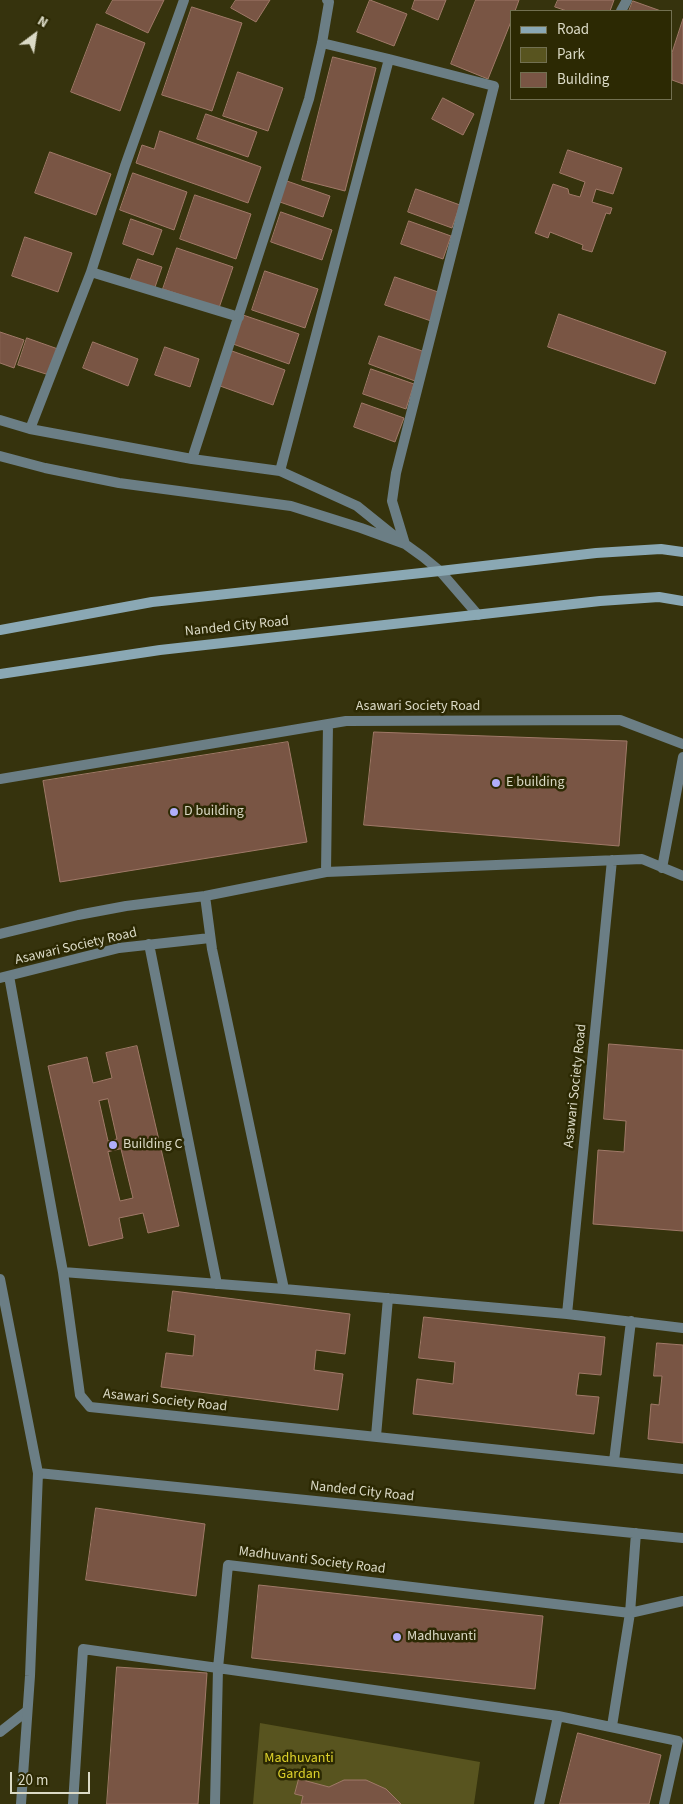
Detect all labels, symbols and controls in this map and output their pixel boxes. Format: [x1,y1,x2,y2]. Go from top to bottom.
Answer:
north arrow [10,10,60,60]
legend [510,10,673,100]
text: N [34,11,52,33]
text: Road [557,19,589,40]
text: Park [557,44,585,65]
text: Building [557,69,609,90]
street label: Nanded City Road [184,613,290,641]
street label: Asawari Society Road [356,699,480,715]
place label: E building [506,775,564,791]
marker: E building [490,777,502,789]
place label: D building [184,804,244,820]
marker: D building [168,806,180,818]
street label: Asawari Society Road [13,925,139,969]
street label: Asawari Society Road [561,1023,591,1149]
place label: Building C [123,1137,183,1153]
marker: Building C [107,1139,119,1151]
street label: Asawari Society Road [102,1386,228,1416]
street label: Nanded City Road [309,1478,415,1506]
street label: Madhuvanti Society Road [238,1544,386,1578]
place label: Madhuvanti [407,1629,476,1645]
marker: Madhuvanti [391,1631,403,1643]
park label: Madhuvanti Gardan [264,1751,334,1784]
scale bar [12,1762,92,1794]
text: 20 m [18,1770,48,1791]

